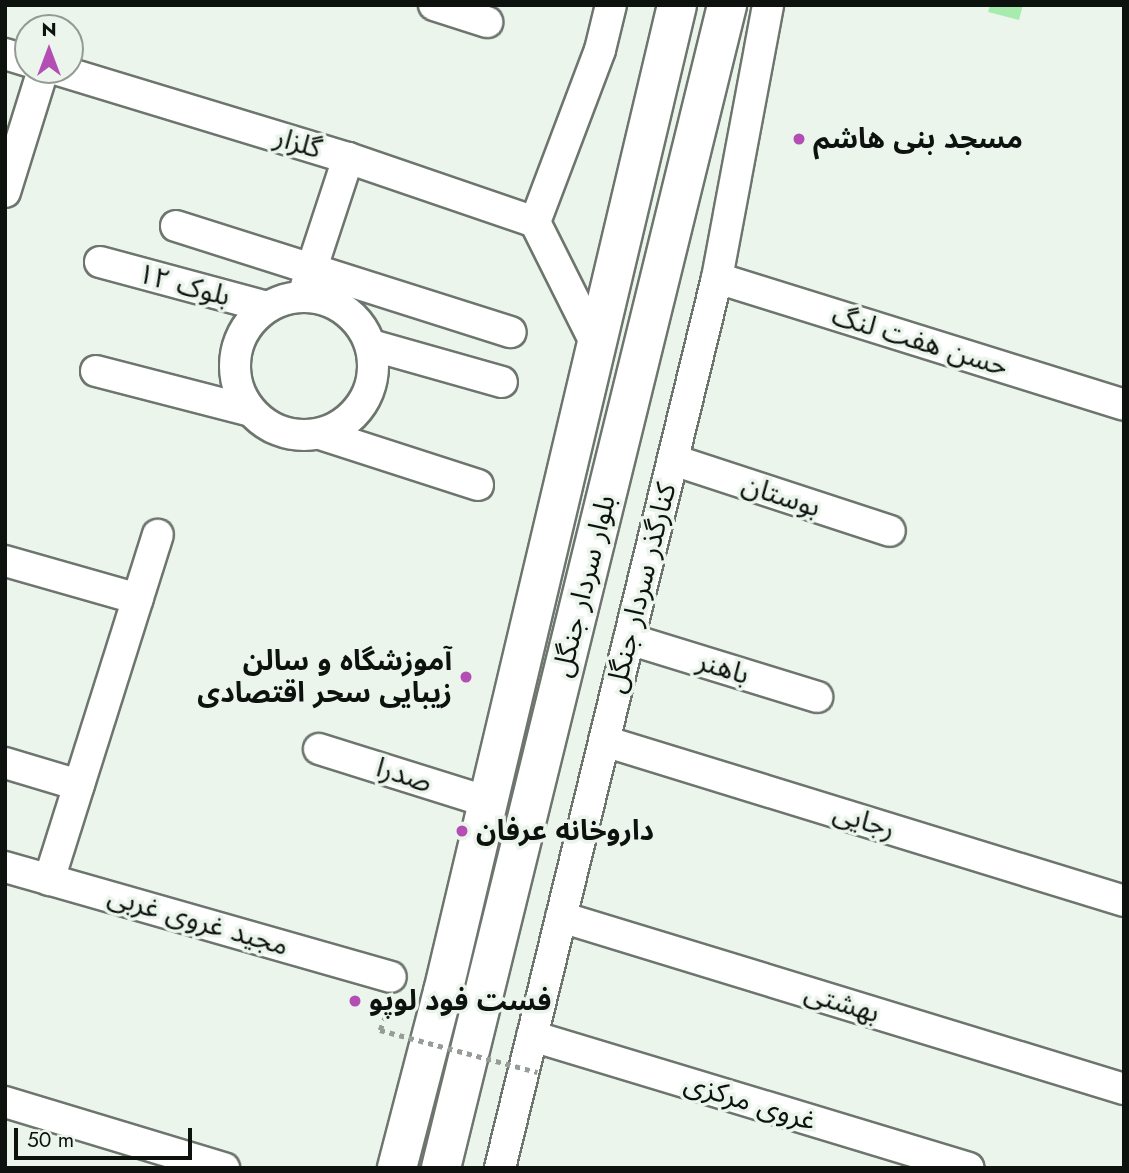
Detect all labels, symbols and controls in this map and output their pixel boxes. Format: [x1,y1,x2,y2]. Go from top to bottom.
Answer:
north arrow [14,14,84,84]
text: N [41,16,57,43]
street label: گلزار [270,120,326,166]
place label: مسجد بنی هاشم [813,122,1023,156]
marker: مسجد بنی هاشم [791,131,807,147]
street label: بلوک ۱۲ [134,257,234,313]
street label: حسن هفت لنگ [828,298,1012,384]
street label: بوستان [738,468,824,524]
street label: کنارگذر سردار جنگل [599,480,683,696]
street label: بلوار سردار جنگل [545,492,623,680]
place label: آموزشگاه و سالن زیبایی سحر اقتصادی [197,644,452,710]
street label: باهنر [693,644,753,692]
marker: آموزشگاه و سالن زیبایی سحر اقتصادی [458,669,474,685]
street label: صدرا [372,751,436,799]
street label: رجایی [829,796,899,846]
place label: داروخانه عرفان [476,814,654,848]
marker: داروخانه عرفان [454,823,470,839]
street label: مجید غروی غربی [104,879,292,963]
street label: بهشتی [800,976,884,1030]
place label: فست فود لوپو [369,984,551,1018]
marker: فست فود لوپو [347,993,363,1009]
street label: غروی مرکزی [680,1066,820,1138]
scale bar [18,1114,196,1158]
text: 50 m [27,1125,74,1155]

